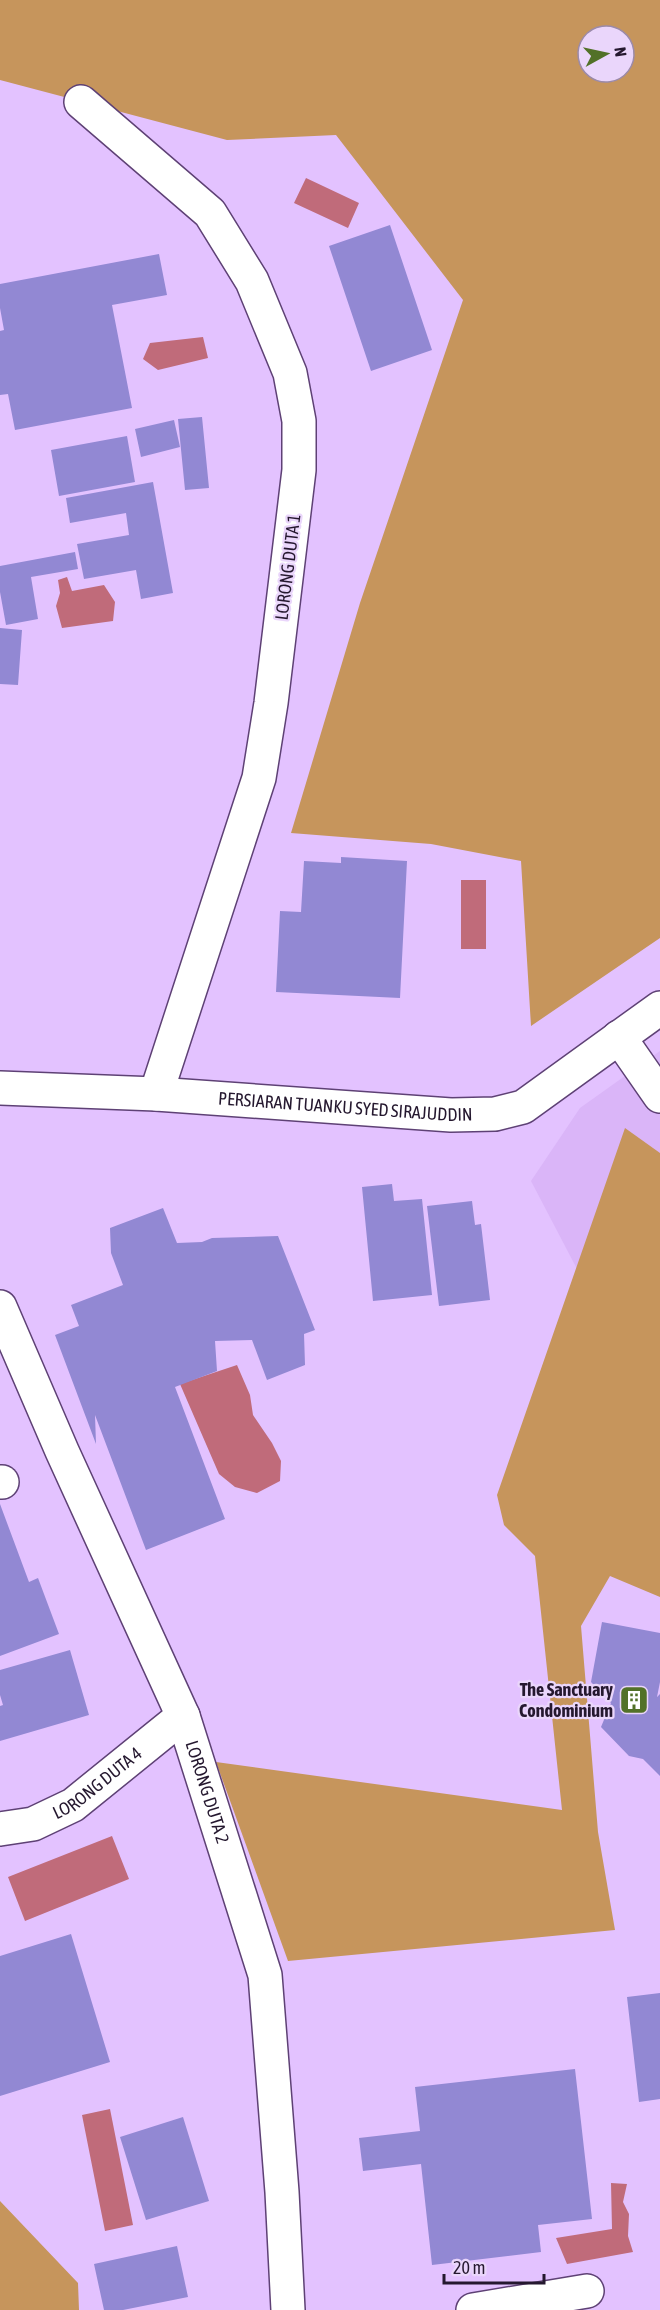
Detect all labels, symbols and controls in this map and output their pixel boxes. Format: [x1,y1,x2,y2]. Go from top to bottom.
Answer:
north arrow [576,24,636,84]
text: N [611,46,630,58]
street label: LORONG DUTA 1 [271,513,304,621]
street label: PERSIARAN TUANKU SYED SIRAJUDDIN [218,1087,473,1125]
place label: The Sanctuary Condominium [519,1679,614,1721]
building icon: The Sanctuary Condominium [618,1684,650,1716]
street label: LORONG DUTA 2 [181,1738,234,1846]
street label: LORONG DUTA 4 [49,1743,146,1823]
scale bar [444,2247,544,2285]
text: 20 m [453,2257,485,2278]

